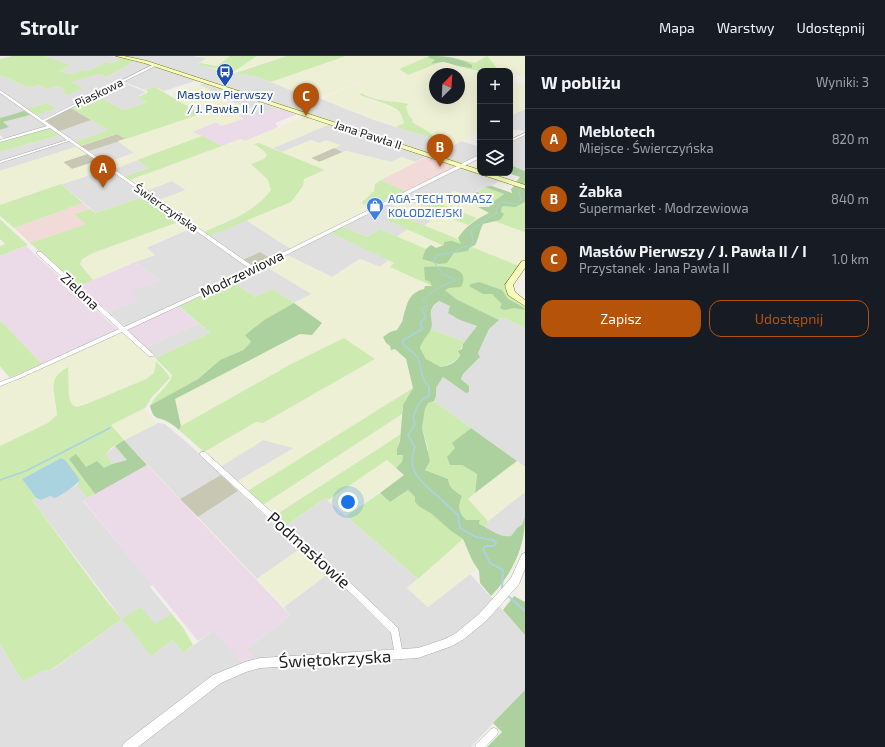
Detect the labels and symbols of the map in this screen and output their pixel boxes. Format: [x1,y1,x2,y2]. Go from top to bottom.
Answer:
bus stop icon: Masłow Pierwszy / J. Pawła II / I [215,62,235,87]
north arrow [429,68,465,104]
street label: Piaskowa [72,74,125,110]
pin: C [293,83,319,116]
place label: Masłow Pierwszy / J. Pawła II / I [177,87,274,115]
street label: Jana Pawła II [333,117,404,152]
pin: B [427,134,453,167]
pin: A [90,155,116,188]
street label: Świerczyńska [132,180,201,234]
place label: AGA-TECH TOMASZ KOŁODZIEJSKI [388,191,493,219]
shop icon: AGA-TECH TOMASZ KOŁODZIEJSKI [365,196,385,221]
street label: Modrzewiowa [197,246,286,301]
street label: Zielona [57,268,103,313]
your location [338,492,358,512]
street label: Podmasłowie [264,507,355,592]
street label: Świętokrzyska [278,645,392,672]

